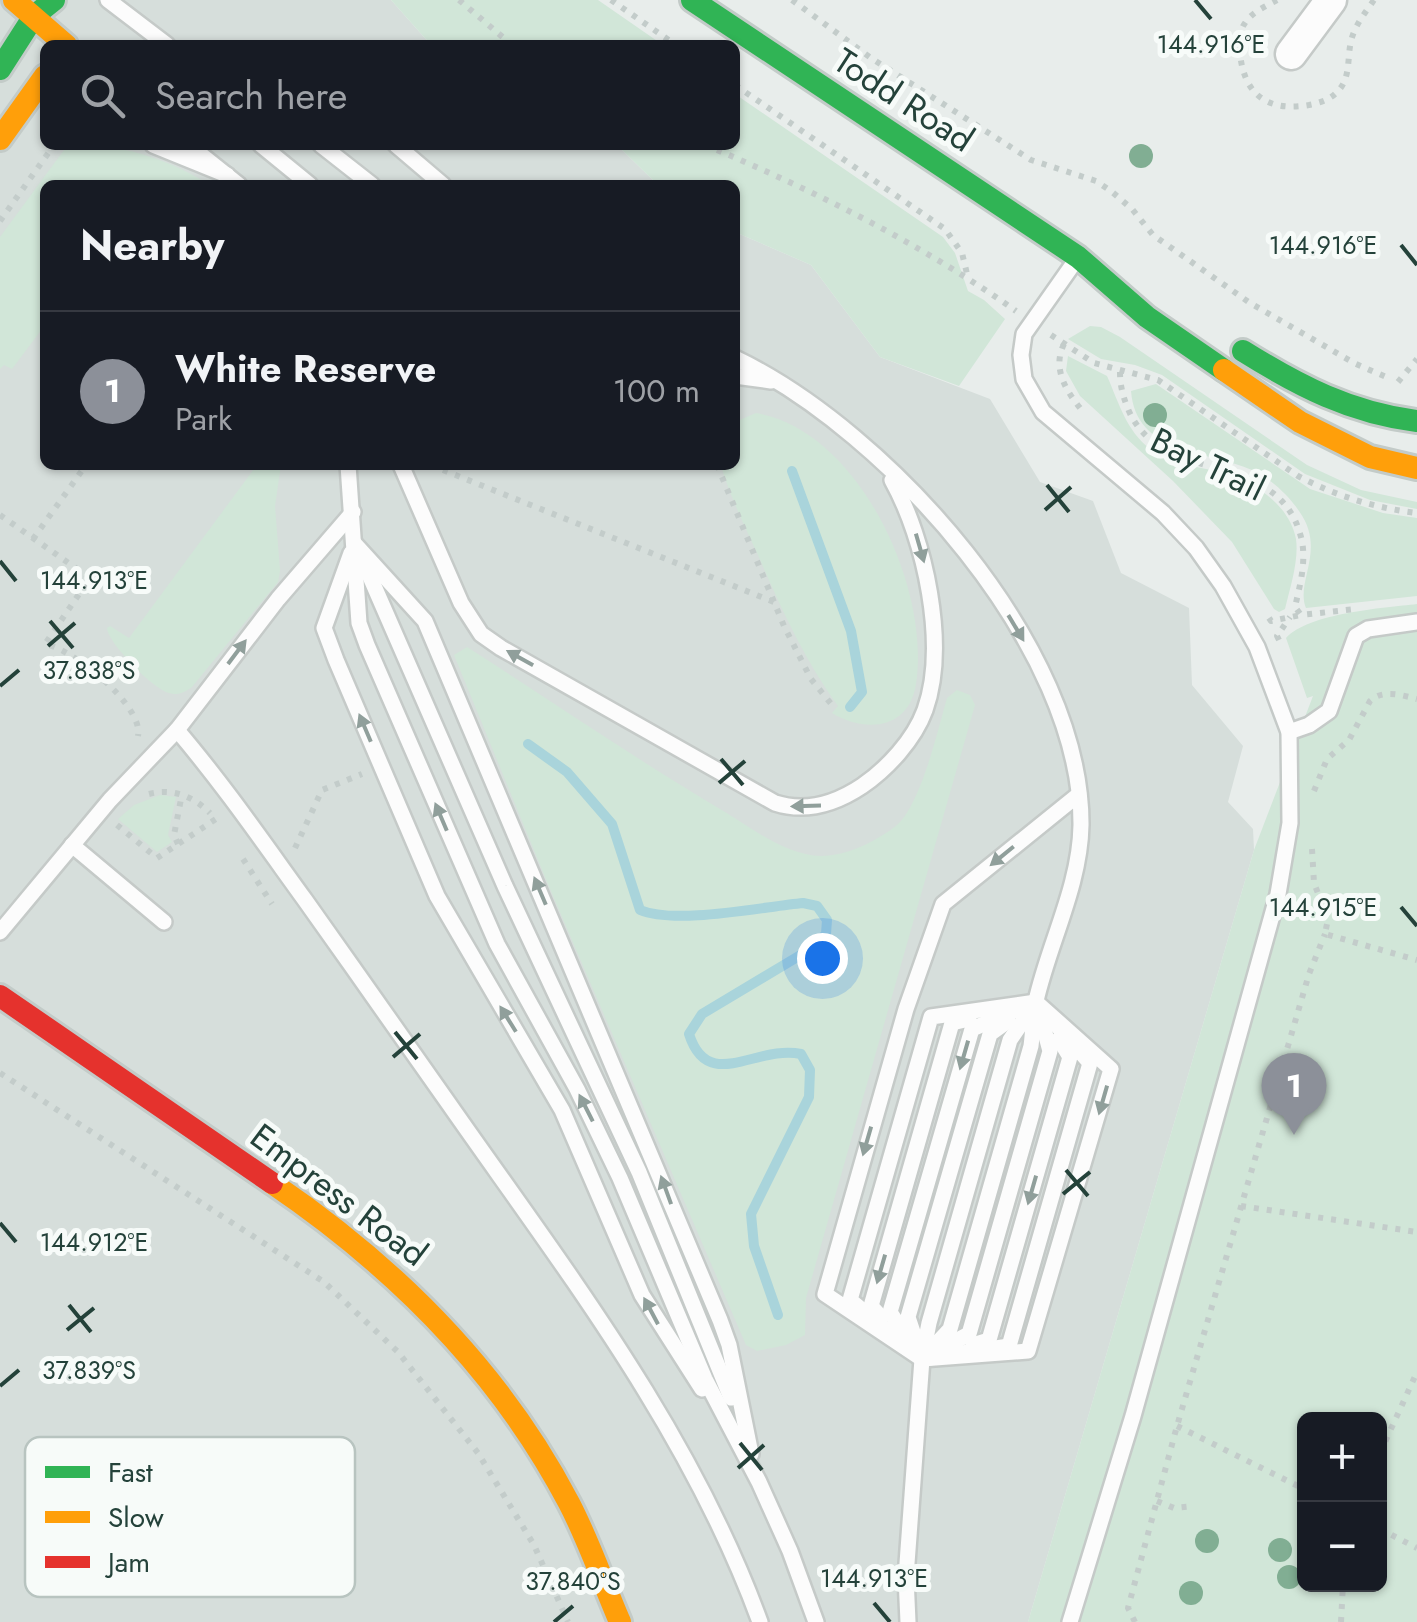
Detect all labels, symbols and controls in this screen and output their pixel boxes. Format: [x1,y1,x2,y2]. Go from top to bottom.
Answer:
text: 144.916°E [1157,26,1265,62]
street label: Todd Road [824,36,984,164]
search box [40,40,740,150]
icon: search [75,68,130,123]
text: Search here [155,68,347,123]
text: Nearby [80,215,224,276]
text: 144.916°E [1269,227,1377,263]
text: White Reserve [175,341,436,396]
text: 1 [104,368,121,414]
text: 100 m [613,368,700,414]
text: Park [175,396,232,442]
street label: Bay Trail [1142,415,1274,513]
one-way arrow [913,533,928,563]
text: 144.913°E [40,562,148,598]
one-way arrow [1007,614,1024,642]
one-way arrow [226,639,246,665]
one-way arrow [505,650,534,667]
text: 37.838°S [42,652,136,688]
one-way arrow [357,714,373,743]
one-way arrow [789,798,821,814]
one-way arrow [433,802,449,832]
one-way arrow [990,845,1015,866]
one-way arrow [532,876,548,906]
text: 144.915°E [1269,889,1377,925]
your location [797,933,848,984]
one-way arrow [500,1006,518,1033]
one-way arrow [956,1041,971,1071]
pin: 1 [1262,1052,1326,1135]
one-way arrow [1094,1084,1110,1115]
one-way arrow [578,1093,595,1122]
street label: Empress Road [240,1112,438,1278]
one-way arrow [859,1127,874,1157]
one-way arrow [1024,1174,1040,1205]
one-way arrow [658,1175,673,1205]
text: 144.912°E [40,1224,148,1260]
one-way arrow [873,1254,889,1285]
one-way arrow [643,1296,660,1325]
text: 37.839°S [42,1352,136,1388]
map controls [1297,1412,1387,1592]
button: + [1297,1412,1387,1502]
legend [25,1437,355,1597]
text: Fast [108,1452,153,1493]
text: Slow [108,1497,164,1538]
button: − [1297,1502,1387,1592]
text: Jam [104,1542,150,1583]
text: 144.913°E [820,1560,928,1596]
text: 37.840°S [525,1563,621,1599]

